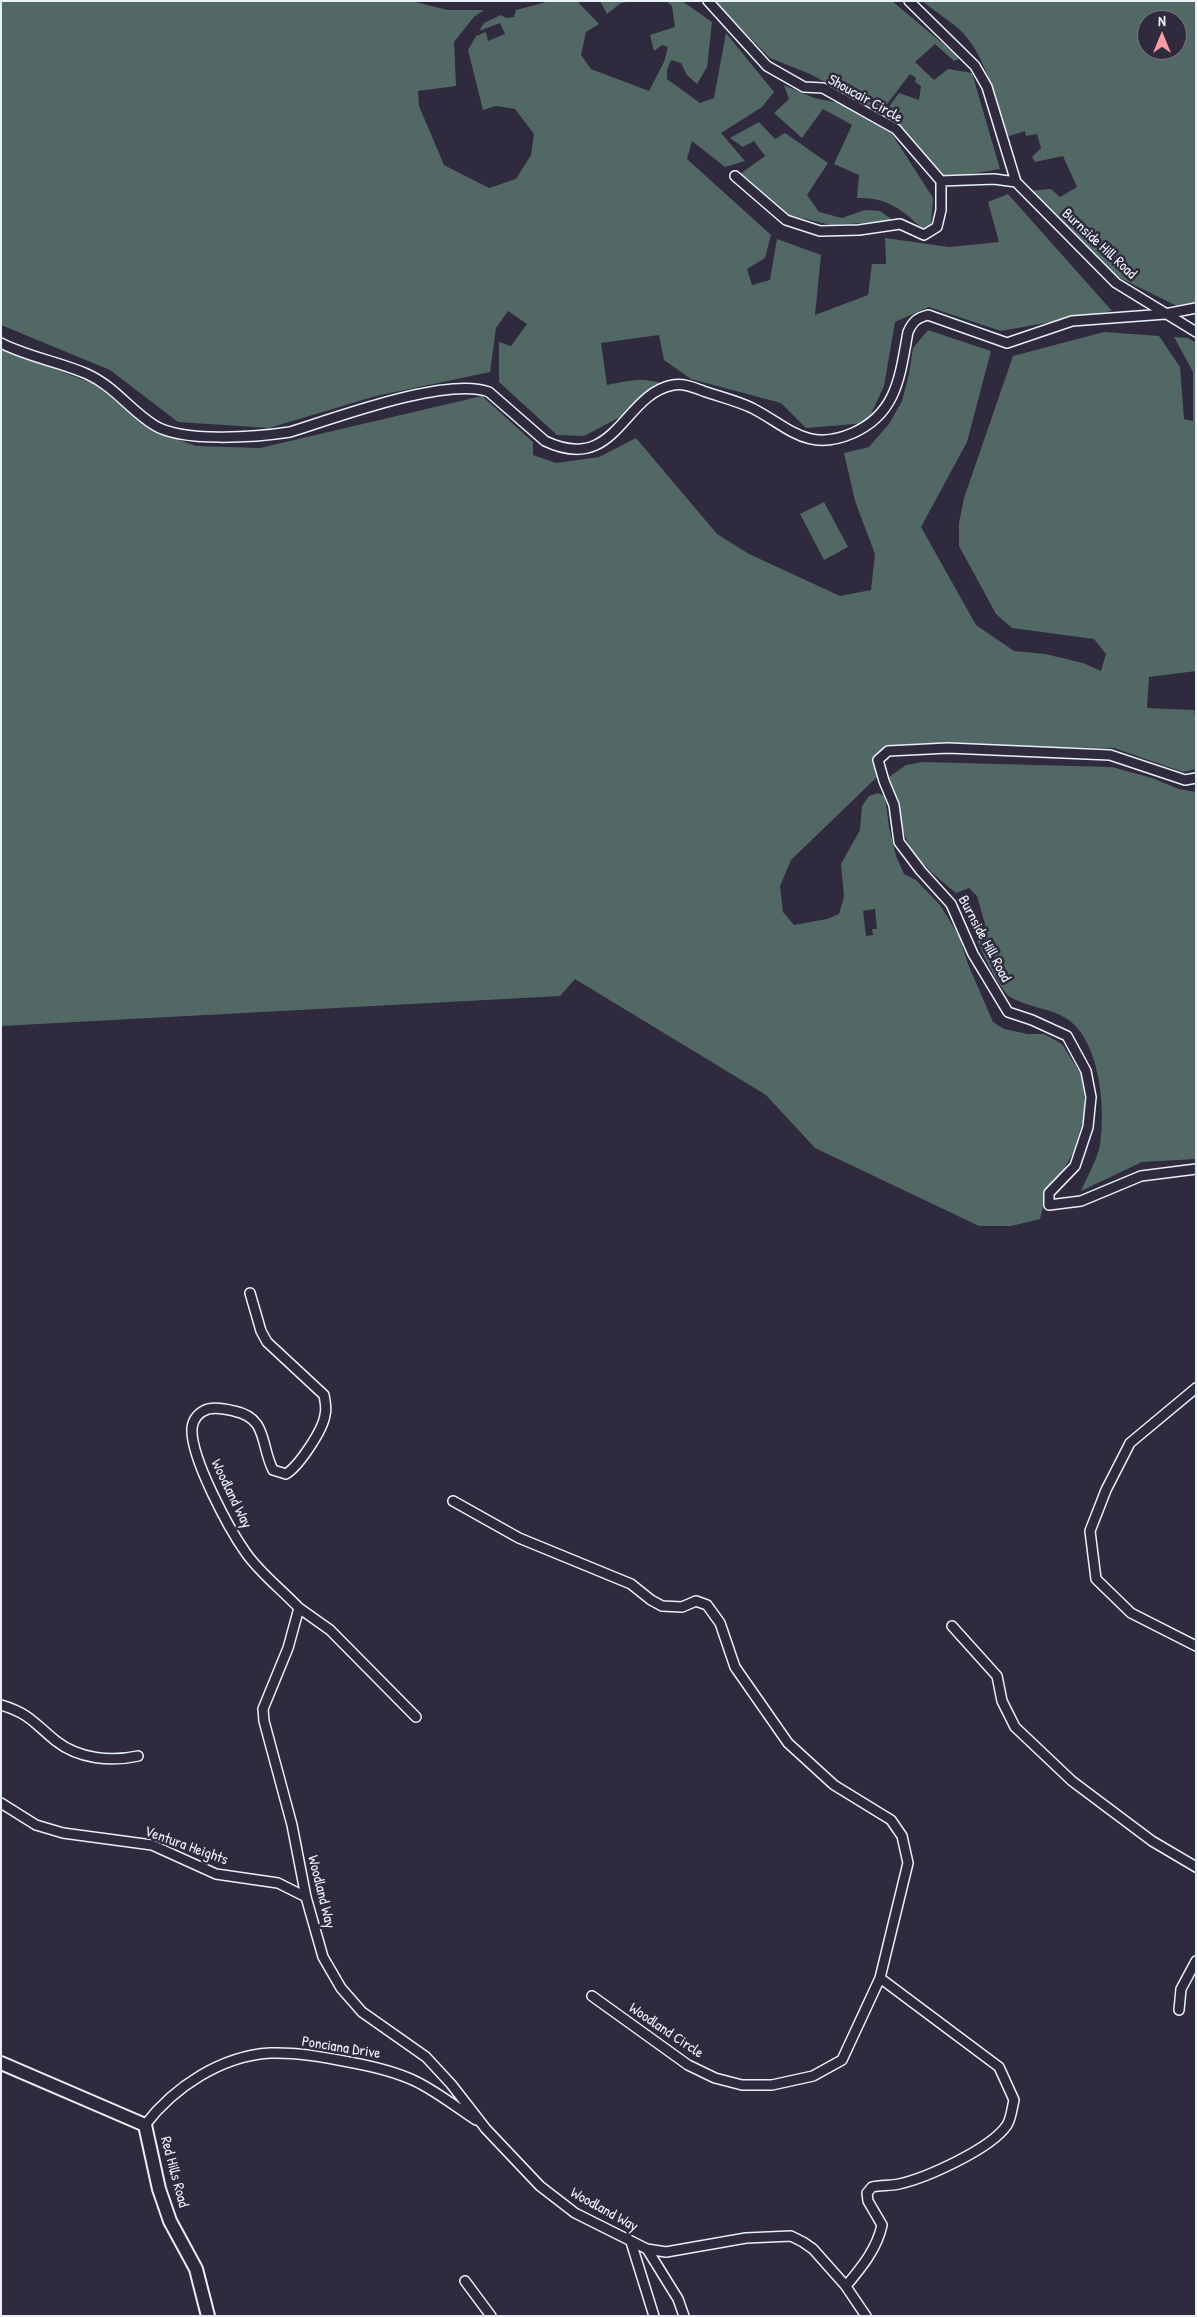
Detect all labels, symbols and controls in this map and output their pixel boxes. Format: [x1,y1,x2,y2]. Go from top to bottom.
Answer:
north arrow [1137,10,1187,60]
text: N [1158,11,1166,30]
street label: Shoucair Circle [824,71,906,127]
street label: Burnside Hill Road [1058,205,1140,283]
street label: Burnside Hill Road [954,893,1014,985]
street label: Woodland Way [207,1457,255,1531]
street label: Ventura Heights [142,1823,230,1869]
street label: Woodland Way [303,1854,339,1930]
street label: Woodland Circle [625,1999,707,2063]
street label: Ponciana Drive [300,2033,382,2063]
street label: Red Hills Road [156,2135,192,2209]
street label: Woodland Way [567,2184,641,2236]

